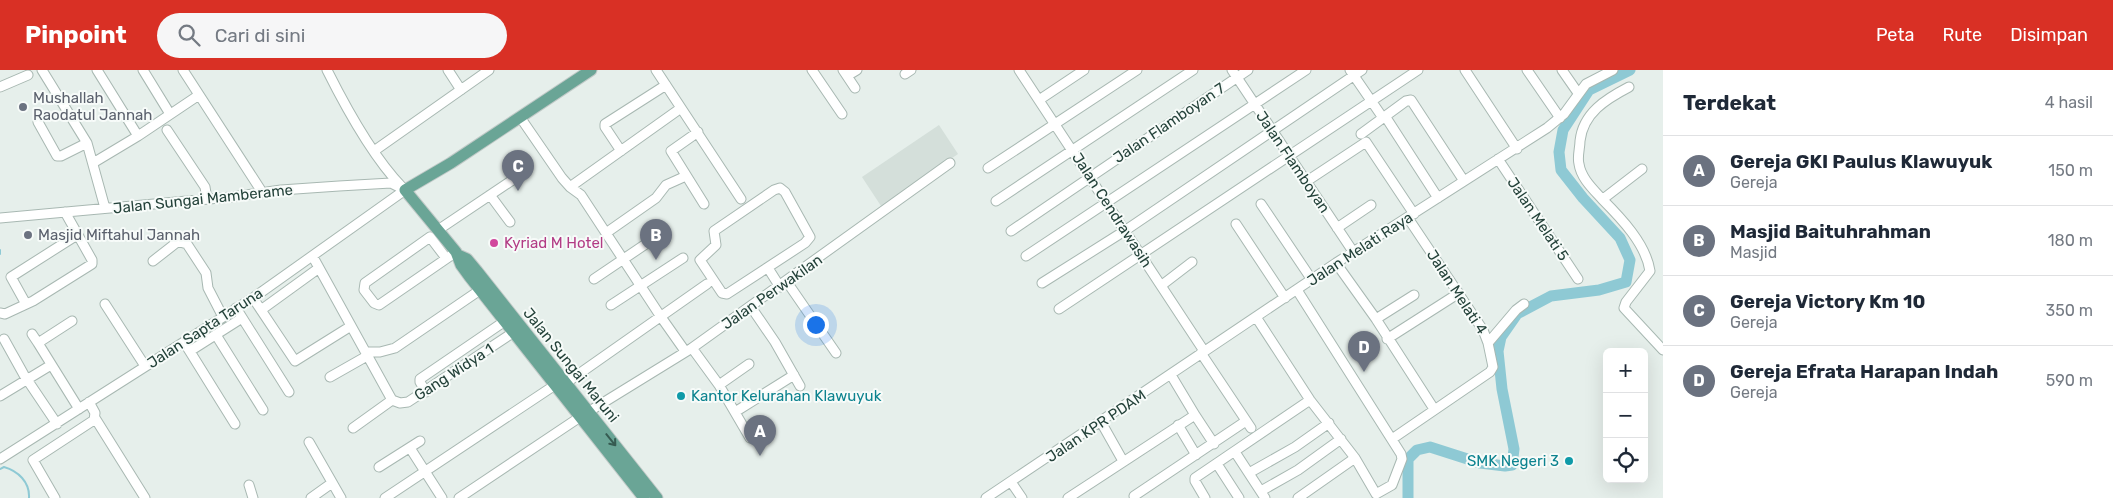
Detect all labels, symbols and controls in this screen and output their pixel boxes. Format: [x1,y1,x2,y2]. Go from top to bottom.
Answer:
search box [157,13,507,58]
text: Pinpoint [25,21,127,49]
icon: search [175,21,203,49]
text: Cari di sini [215,24,305,47]
text: Peta [1876,24,1914,46]
text: Rute [1942,24,1982,46]
text: Disimpan [2010,24,2088,46]
street label: Jalan Flamboyan 7 [1110,79,1228,167]
place label: Mushallah Raodatul Jannah [33,89,152,124]
text: Terdekat [1683,90,1776,115]
text: 4 hasil [2045,93,2093,112]
marker: Mushallah Raodatul Jannah [17,101,29,113]
street label: Jalan Flamboyan [1252,108,1334,216]
street label: Jalan Cendrawasih [1068,149,1156,271]
pin: C [502,150,534,191]
text: Gereja GKI Paulus Klawuyuk [1730,150,1992,173]
text: A [1693,161,1705,180]
text: 150 m [2048,161,2093,180]
text: Gereja [1730,173,1778,192]
street label: Jalan Melati 5 [1504,174,1573,264]
street label: Jalan Sungai Mamberame [112,181,294,217]
street label: Jalan Melati Raya [1304,208,1416,290]
pin: B [640,219,672,260]
text: Masjid Baituhrahman [1730,220,1931,243]
place label: Masjid Miftahul Jannah [38,226,200,244]
marker: Masjid Miftahul Jannah [22,229,34,241]
text: B [1693,231,1705,250]
text: 180 m [2048,231,2093,250]
place label: Kyriad M Hotel [504,234,604,252]
marker: Kyriad M Hotel [488,237,500,249]
text: Masjid [1730,243,1777,262]
street label: Jalan Melati 4 [1423,246,1491,338]
street label: Jalan Perwakilan [718,251,826,333]
street label: Jalan Sapta Taruna [144,284,266,372]
text: Gereja Victory Km 10 [1730,290,1925,313]
text: C [1693,301,1705,320]
text: 350 m [2046,301,2093,320]
street label: Jalan Sungai Maruni [519,304,623,426]
your location [803,312,829,338]
text: Gereja [1730,313,1778,332]
pin: D [1348,331,1380,372]
street label: Gang Widya 1 [411,340,497,404]
map controls [1603,348,1648,483]
button: + [1603,348,1648,393]
text: Gereja Efrata Harapan Indah [1730,360,1998,383]
text: D [1693,371,1705,390]
text: 590 m [2046,371,2093,390]
text: Gereja [1730,383,1778,402]
street label: Jalan KPR PDAM [1043,386,1149,466]
place label: Kantor Kelurahan Klawuyuk [691,387,882,405]
marker: Kantor Kelurahan Klawuyuk [675,390,687,402]
button: − [1603,393,1648,438]
pin: A [744,415,776,456]
one-way arrow [606,433,617,446]
button: locate [1603,438,1648,483]
place label: SMK Negeri 3 [1467,452,1559,470]
marker: SMK Negeri 3 [1563,455,1575,467]

